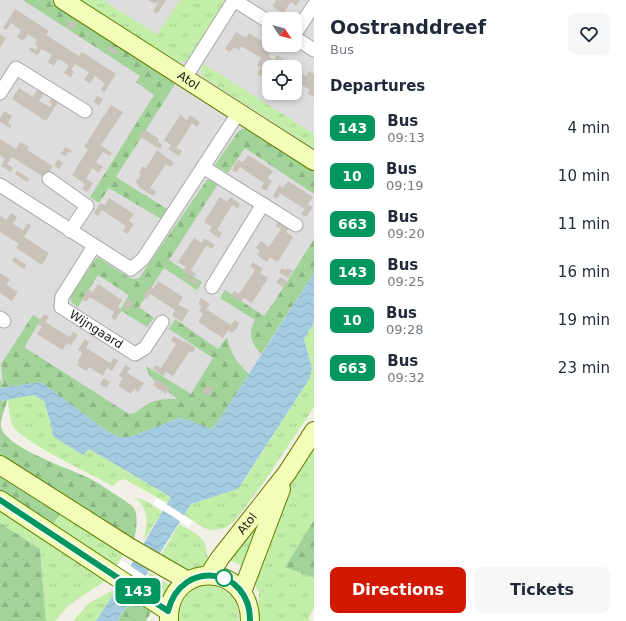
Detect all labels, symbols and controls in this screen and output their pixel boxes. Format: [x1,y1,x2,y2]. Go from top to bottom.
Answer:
north arrow [262,12,302,52]
map controls [262,12,302,100]
button: heart [568,13,610,55]
text: Oostranddreef [330,16,486,38]
text: Bus [330,42,354,57]
button: locate [262,60,302,100]
street label: Atol [175,68,202,93]
text: Departures [330,77,425,95]
text: Bus [387,112,418,130]
text: 4 min [567,119,610,137]
text: 143 [338,120,367,136]
text: 09:13 [387,130,425,145]
text: Bus [386,160,417,178]
text: 10 min [558,167,610,185]
text: 10 [342,168,362,184]
text: 09:19 [386,178,423,193]
text: Bus [387,208,418,226]
text: 11 min [558,215,610,233]
text: 663 [338,216,367,232]
text: 09:20 [387,226,425,241]
text: Bus [387,256,418,274]
text: 16 min [558,263,610,281]
text: 143 [338,264,367,280]
text: 09:25 [387,274,425,289]
text: Bus [386,304,417,322]
street label: Wijngaard [67,307,126,352]
text: 19 min [558,311,610,329]
text: 10 [342,312,362,328]
text: 09:28 [386,322,423,337]
text: Bus [387,352,418,370]
text: 23 min [558,359,610,377]
text: 663 [338,360,367,376]
text: 09:32 [387,370,425,385]
street label: Atol [234,510,260,537]
button: Directions [330,567,466,613]
button: Tickets [474,567,610,613]
unlabelled marker [215,569,233,587]
line badge: 143 [115,578,161,604]
text: 143 [123,583,153,599]

